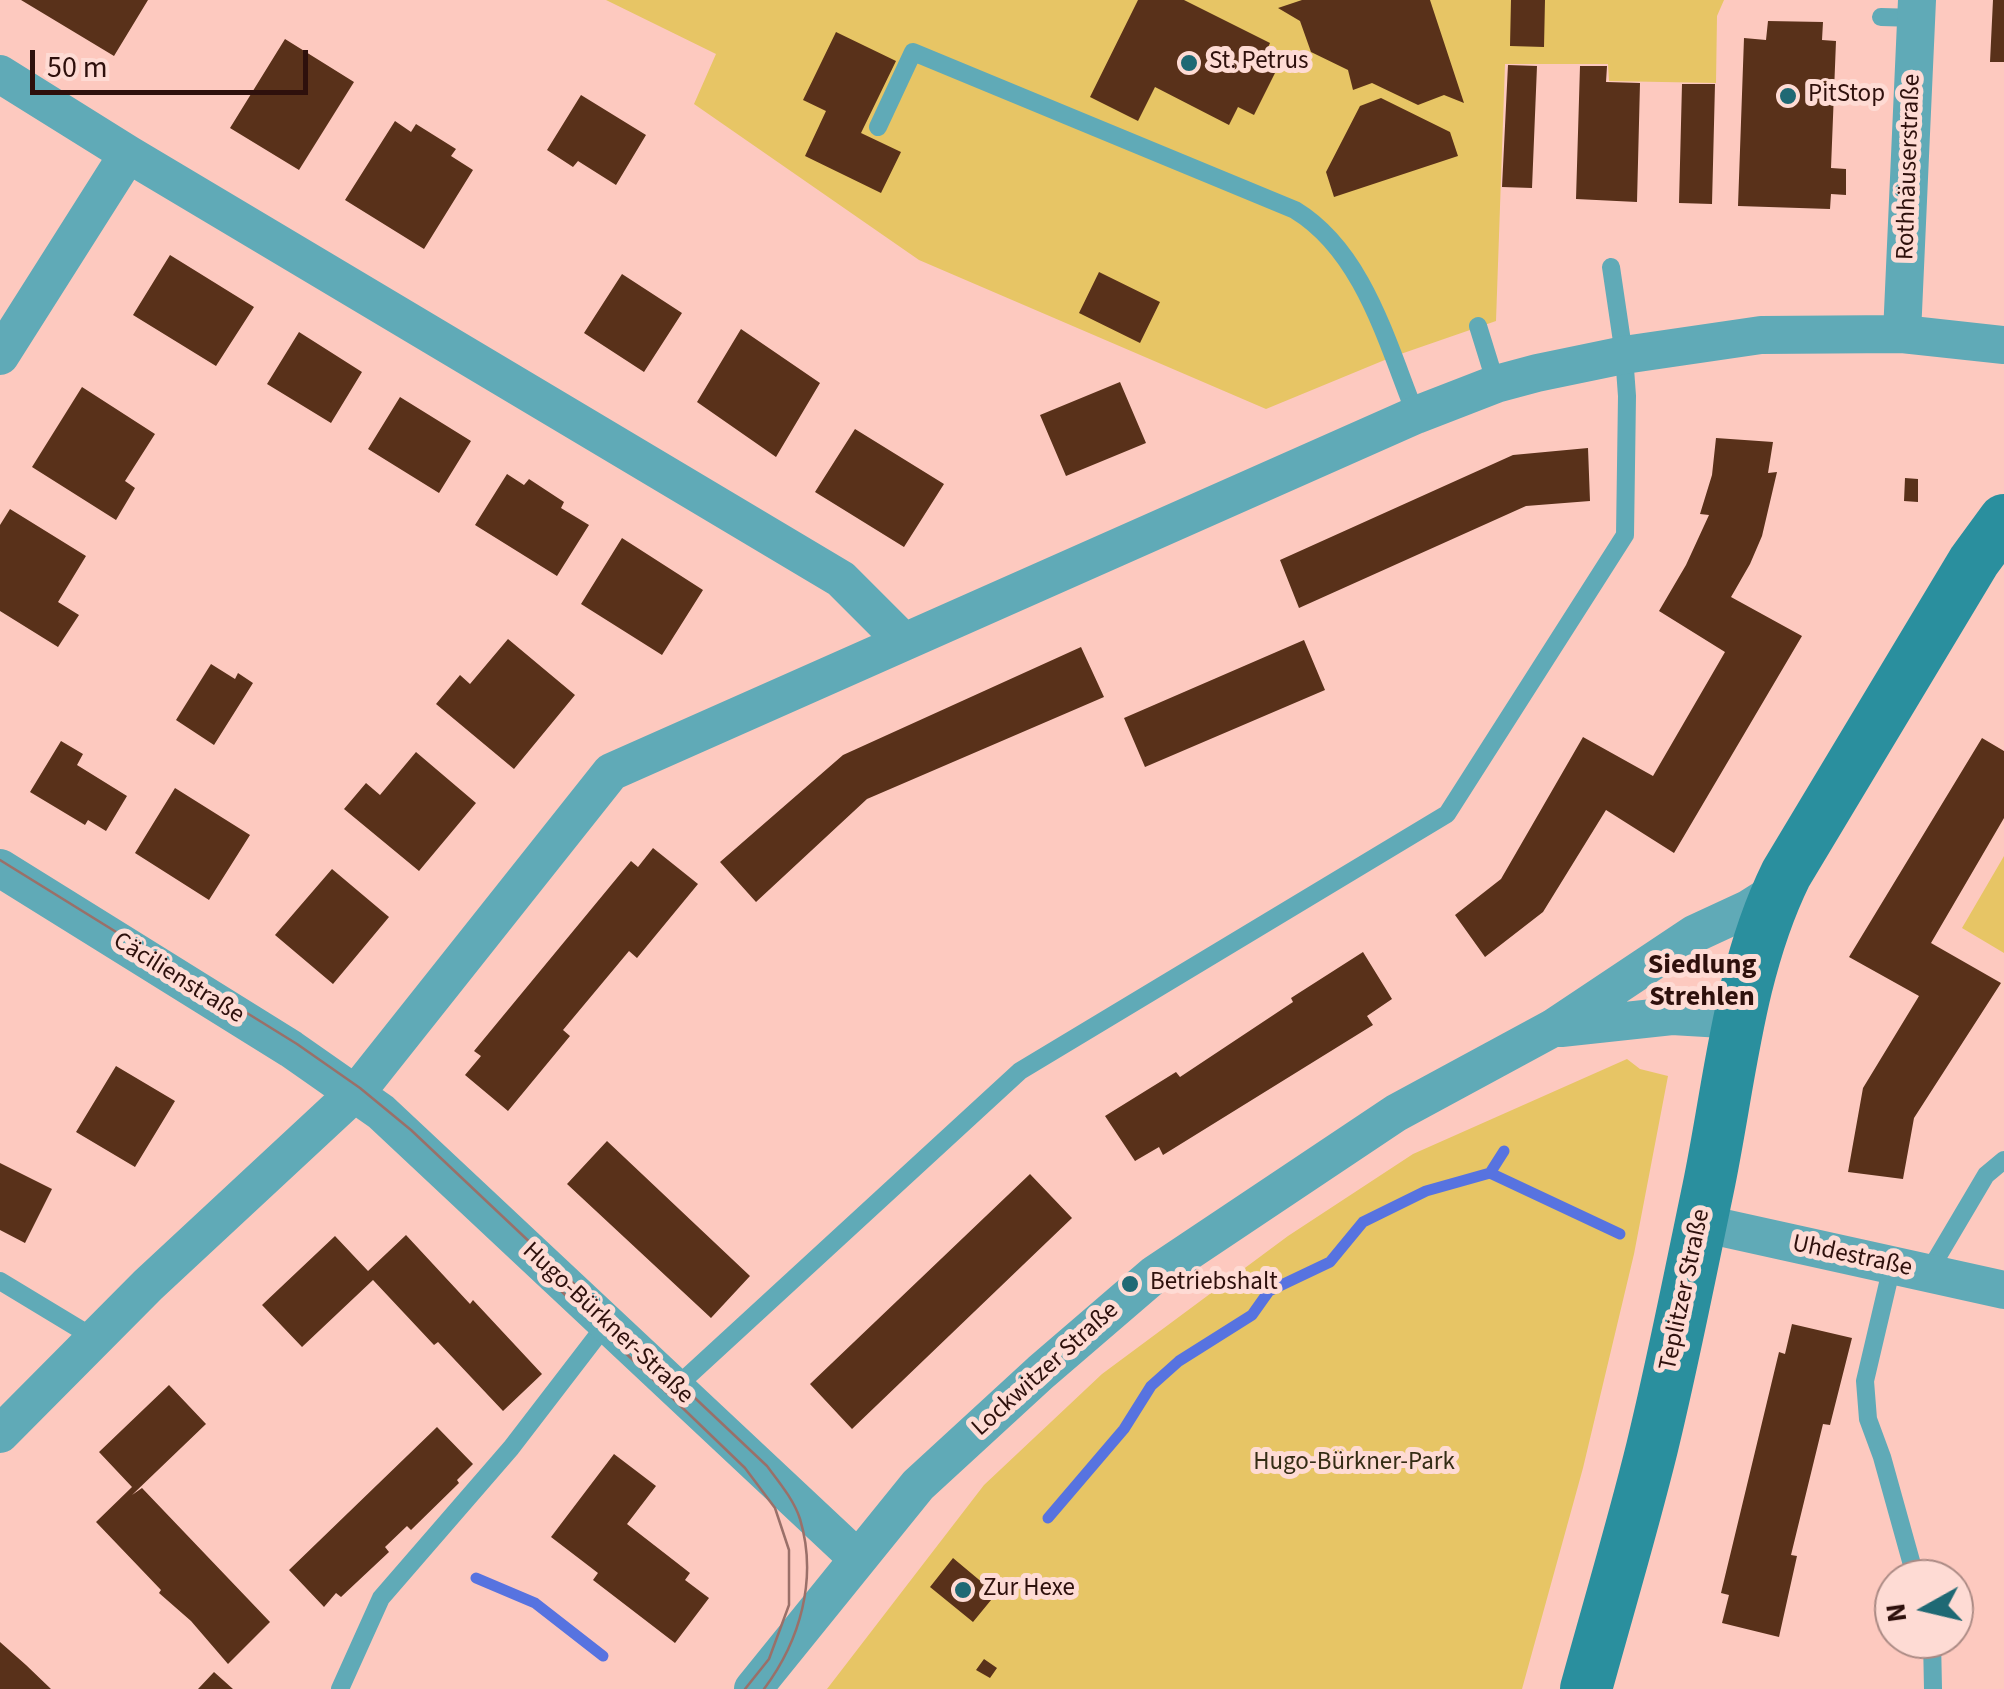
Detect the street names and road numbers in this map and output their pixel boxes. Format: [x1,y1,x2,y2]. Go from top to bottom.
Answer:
street label: Rothhäuserstraße [1892,73,1928,261]
street label: Cäcilienstraße [107,927,249,1031]
street label: Teplitzer Straße [1654,1207,1718,1373]
street label: Uhdestraße [1789,1230,1915,1284]
street label: Hugo-Bürkner-Straße [515,1237,699,1411]
street label: Lockwitzer Straße [967,1296,1125,1444]

